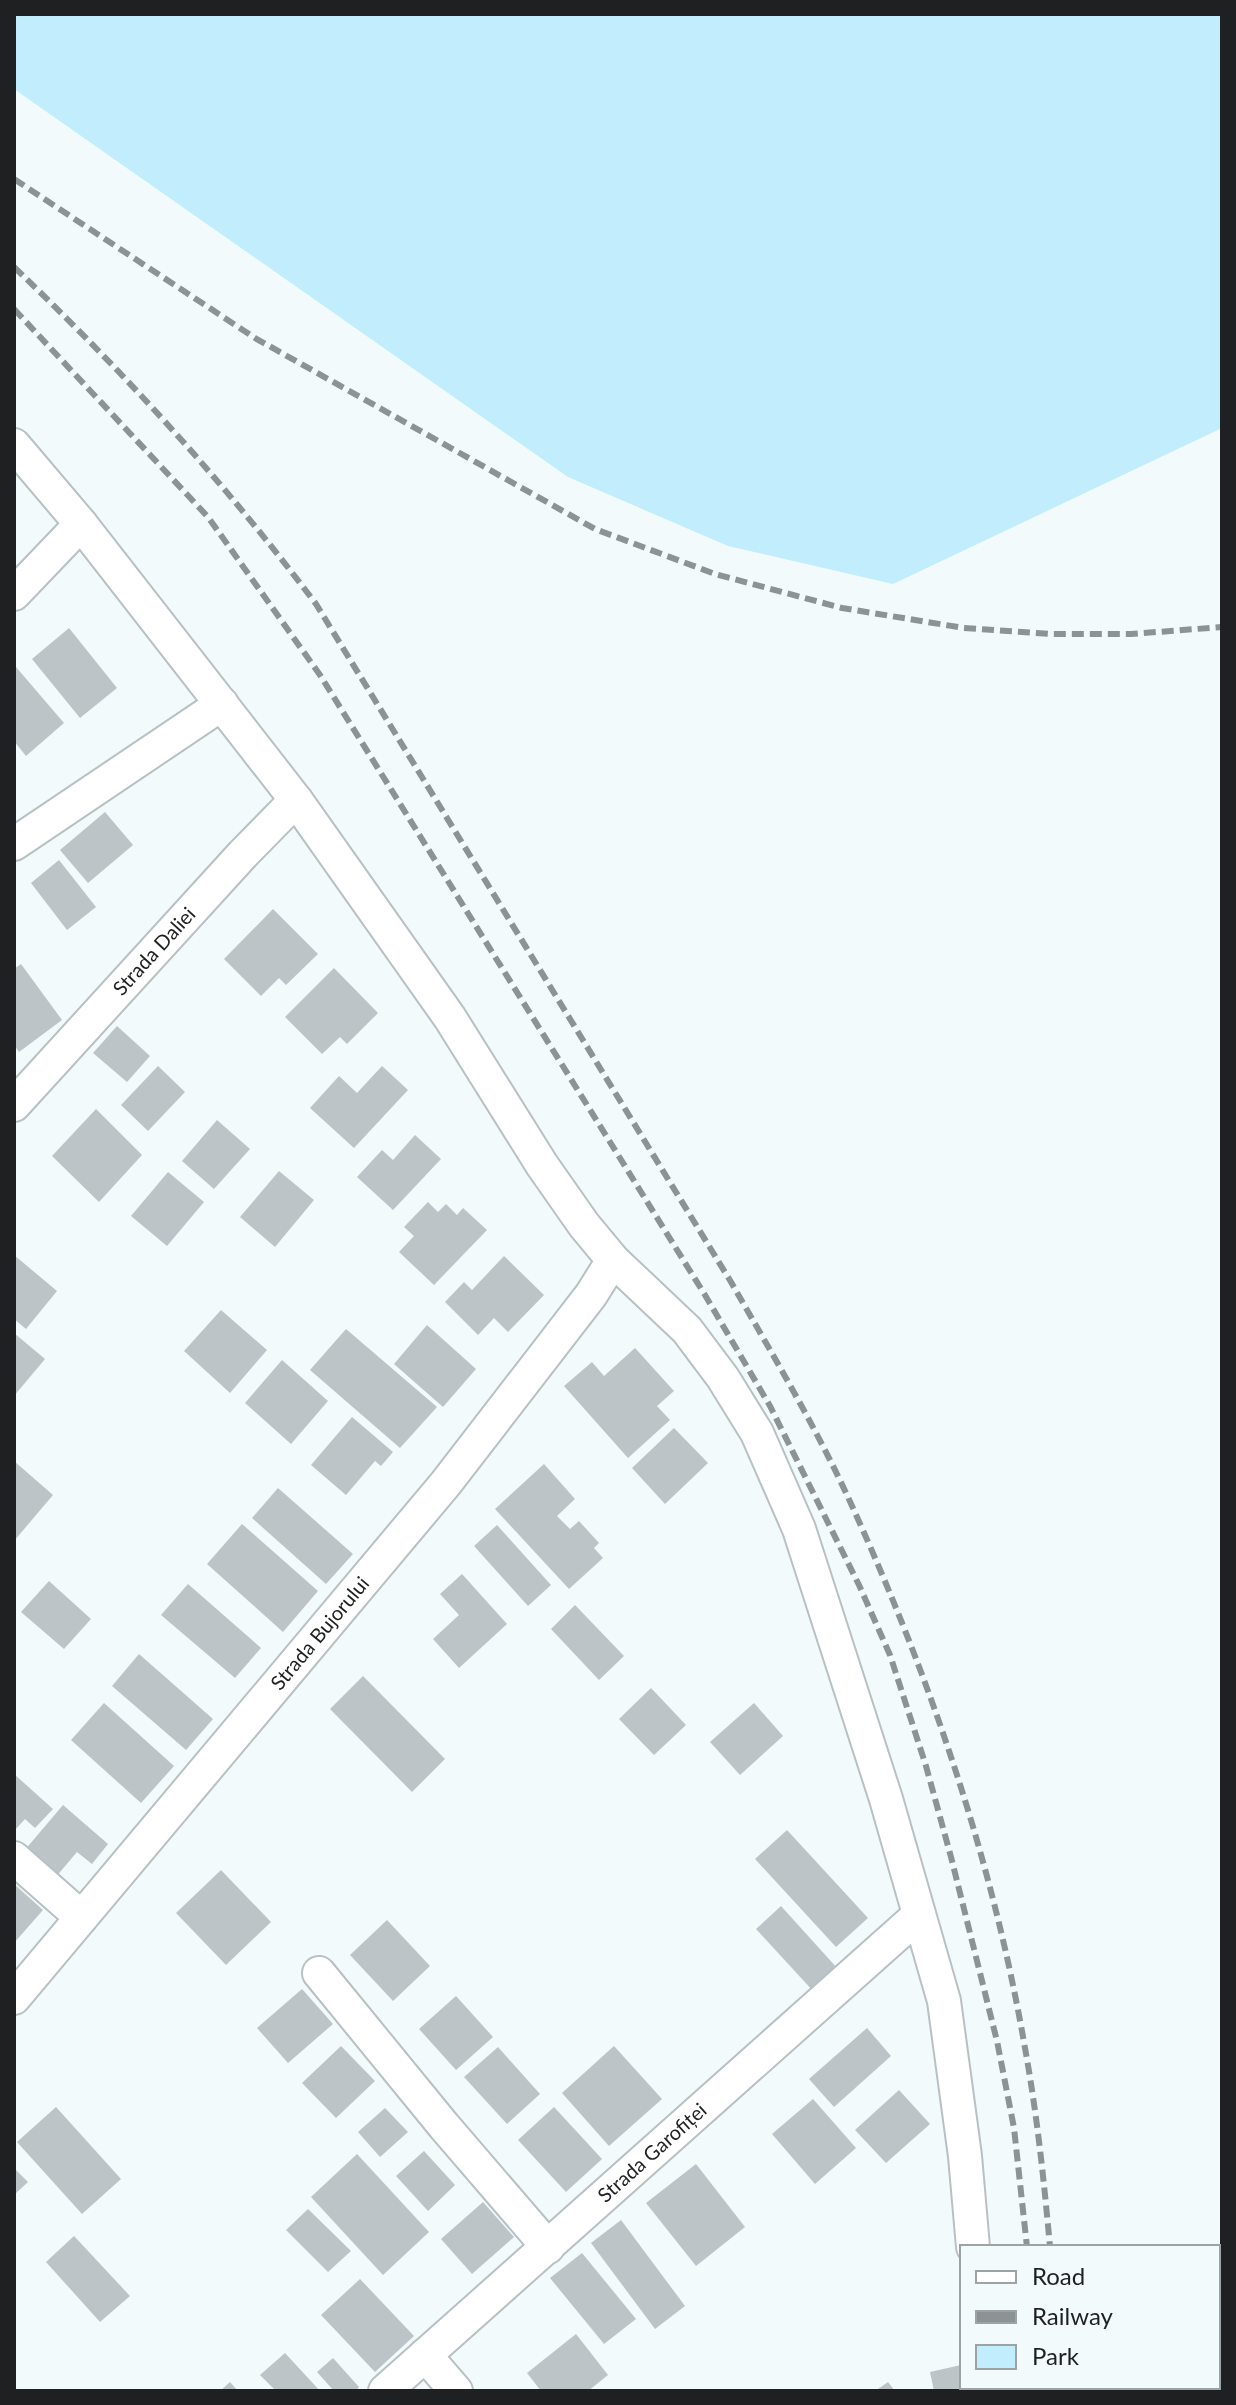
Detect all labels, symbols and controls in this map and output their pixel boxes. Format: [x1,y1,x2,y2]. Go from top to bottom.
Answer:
street label: Strada Daliei [107,902,200,1000]
street label: Strada Bujorului [265,1571,373,1694]
street label: Strada Garofiței [592,2097,711,2207]
legend [960,2245,1220,2389]
text: Road [1032,2261,1085,2290]
text: Railway [1032,2301,1114,2330]
text: Park [1032,2341,1080,2370]

